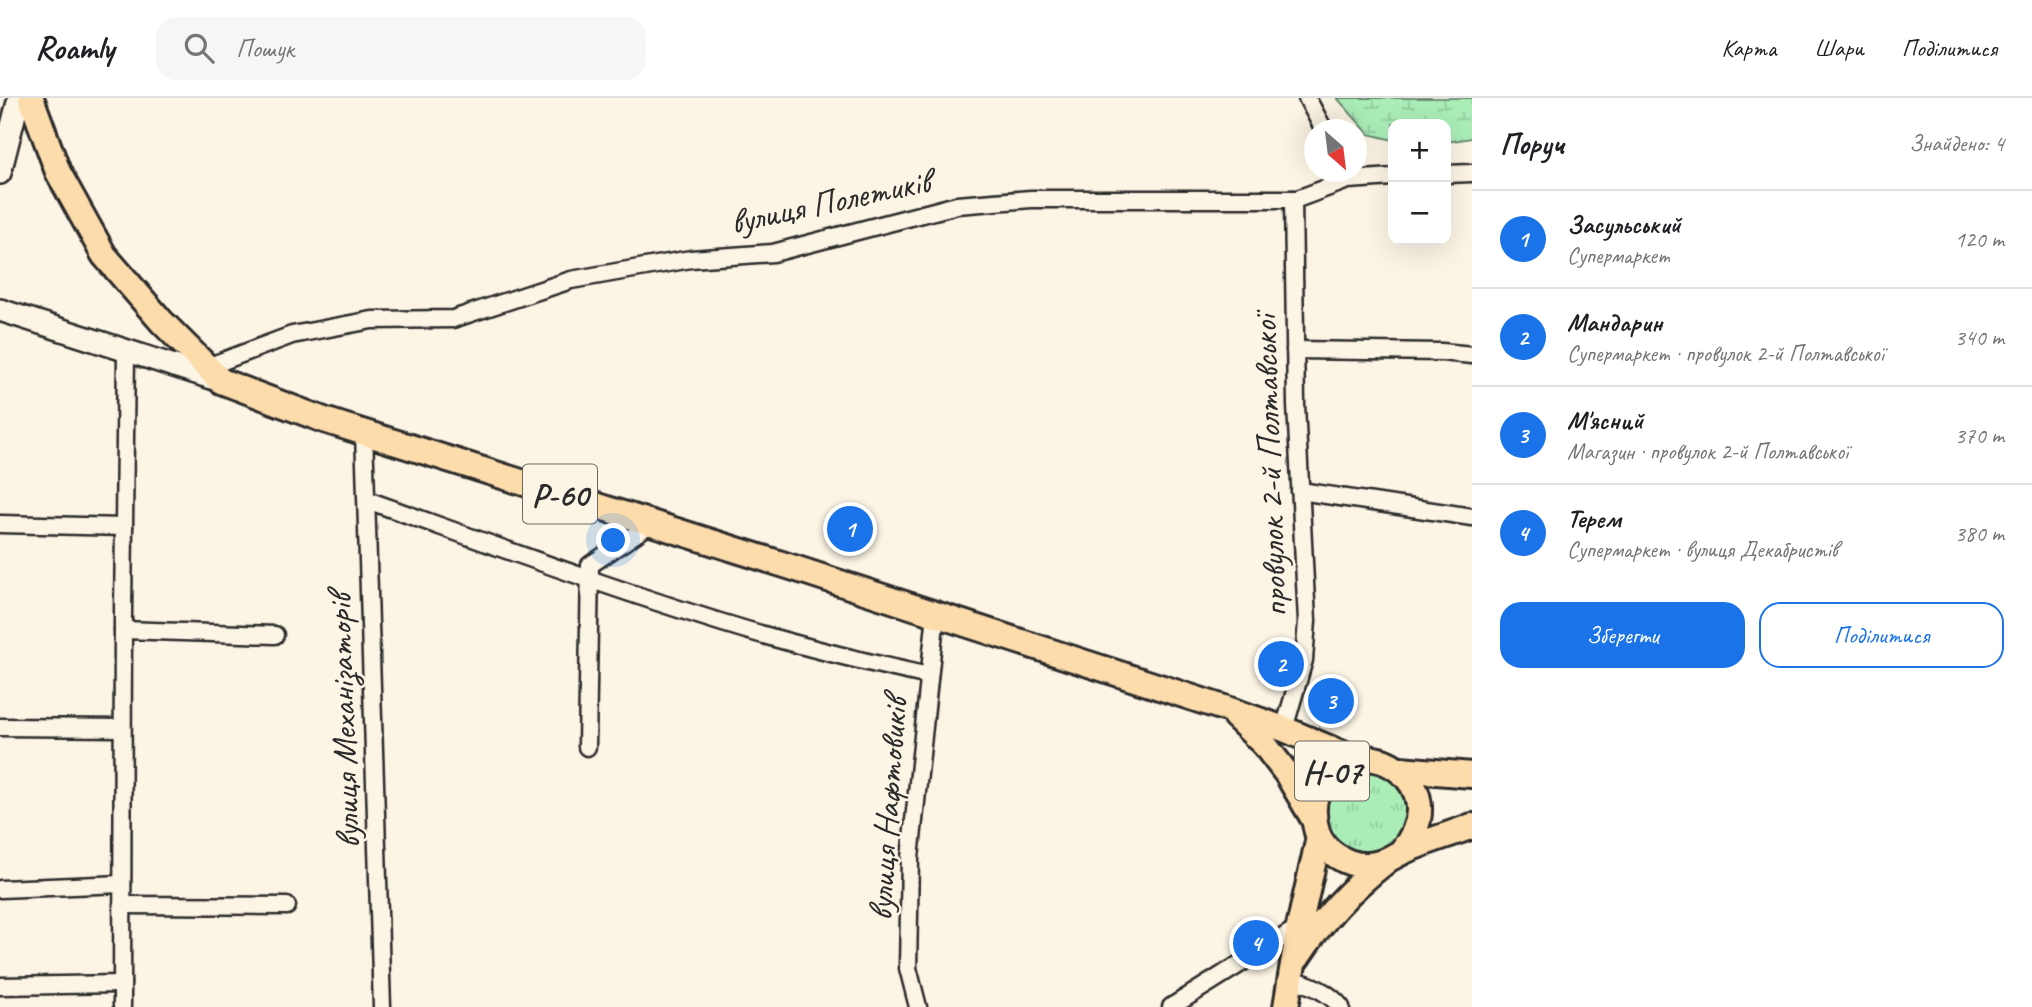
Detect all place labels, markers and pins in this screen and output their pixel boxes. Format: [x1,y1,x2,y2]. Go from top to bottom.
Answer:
pin: 1 [827,503,873,555]
pin: 2 [1258,638,1304,690]
pin: 3 [1308,675,1354,727]
pin: 4 [1233,917,1279,969]

